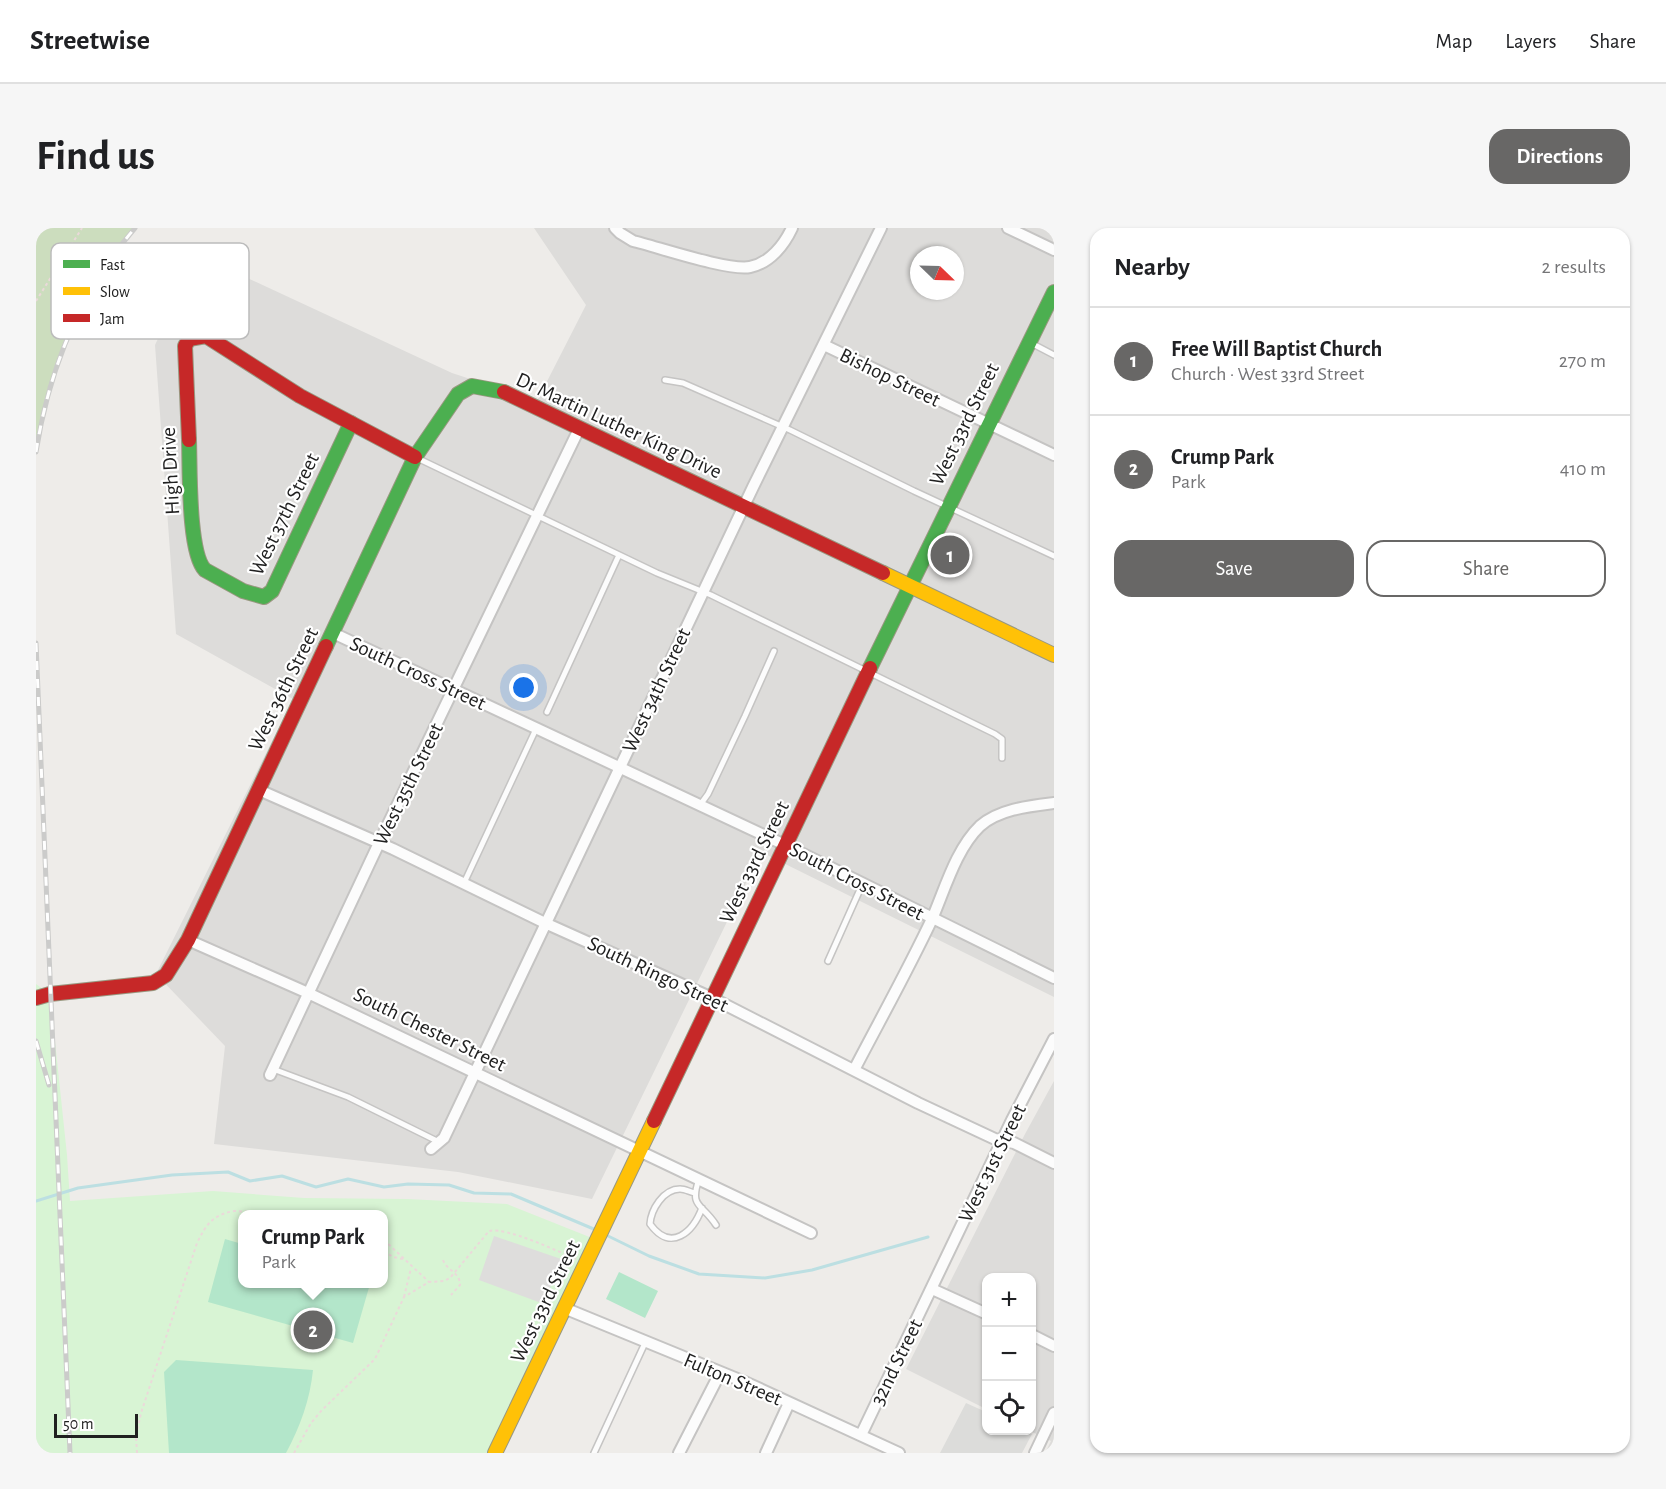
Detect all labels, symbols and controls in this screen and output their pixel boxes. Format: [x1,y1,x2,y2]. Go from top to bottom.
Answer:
text: Streetwise [30,27,150,55]
text: Map [1436,31,1472,52]
text: Layers [1505,31,1556,52]
text: Share [1589,31,1636,52]
button: Directions [1489,129,1630,184]
text: Find us [36,135,155,177]
legend [51,243,249,339]
north arrow [910,246,964,300]
text: Nearby [1114,254,1190,280]
text: Fast [100,257,125,273]
text: 2 results [1542,257,1606,277]
text: Slow [100,284,130,300]
text: Jam [100,311,125,327]
text: Free Will Baptist Church [1171,338,1382,360]
street label: Bishop Street [836,344,944,411]
text: 1 [1130,351,1137,371]
text: 270 m [1559,351,1606,371]
street label: West 33rd Street [926,359,1003,489]
text: Church · West 33rd Street [1171,364,1364,384]
street label: Dr Martin Luther King Drive [513,369,725,482]
street label: High Drive [158,427,183,515]
text: Crump Park [1171,446,1274,468]
street label: West 37th Street [246,449,323,579]
text: 2 [1129,459,1138,479]
text: 410 m [1560,459,1606,479]
text: Park [1171,472,1206,492]
pin: 1 [930,532,970,578]
button: Save [1114,540,1354,597]
button: Share [1366,540,1606,597]
street label: West 36th Street [245,624,322,754]
street label: West 34th Street [618,624,695,756]
street label: South Cross Street [346,633,489,714]
your location [509,673,538,702]
street label: West 35th Street [370,719,447,849]
street label: West 33rd Street [716,797,793,927]
street label: South Cross Street [786,839,928,924]
street label: South Ringo Street [584,933,732,1016]
street label: South Chester Street [350,983,510,1076]
street label: West 31st Street [955,1101,1030,1226]
popup [238,1210,388,1288]
text: Crump Park [261,1226,365,1248]
street label: West 33rd Street [507,1236,584,1366]
text: Park [261,1252,296,1272]
map controls [982,1273,1036,1435]
button: + [982,1273,1036,1327]
pin: 2 [294,1308,332,1352]
street label: 32nd Street [867,1316,926,1409]
button: − [982,1327,1036,1381]
street label: Fulton Street [681,1349,785,1410]
button: locate [982,1381,1036,1435]
scale bar [54,1411,138,1438]
text: 50 m [63,1416,94,1432]

